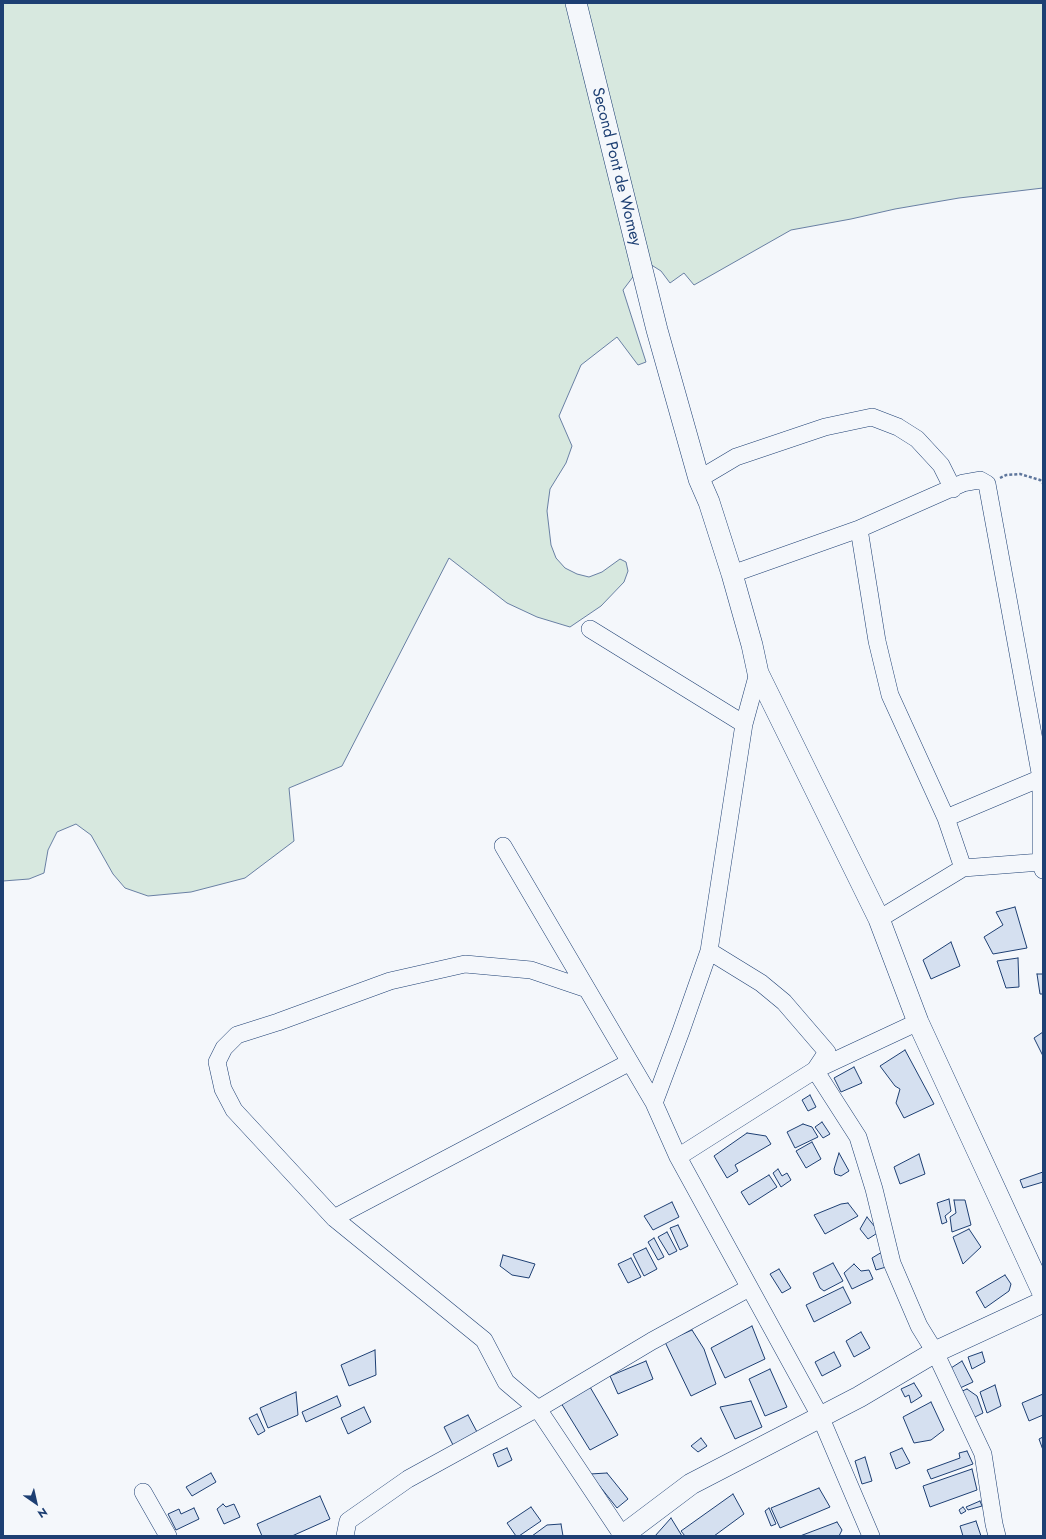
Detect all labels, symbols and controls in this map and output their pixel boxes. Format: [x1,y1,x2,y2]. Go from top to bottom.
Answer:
street label: Second Pont de Womey [587,86,645,248]
north arrow [16,1483,56,1523]
text: N [35,1504,51,1522]

